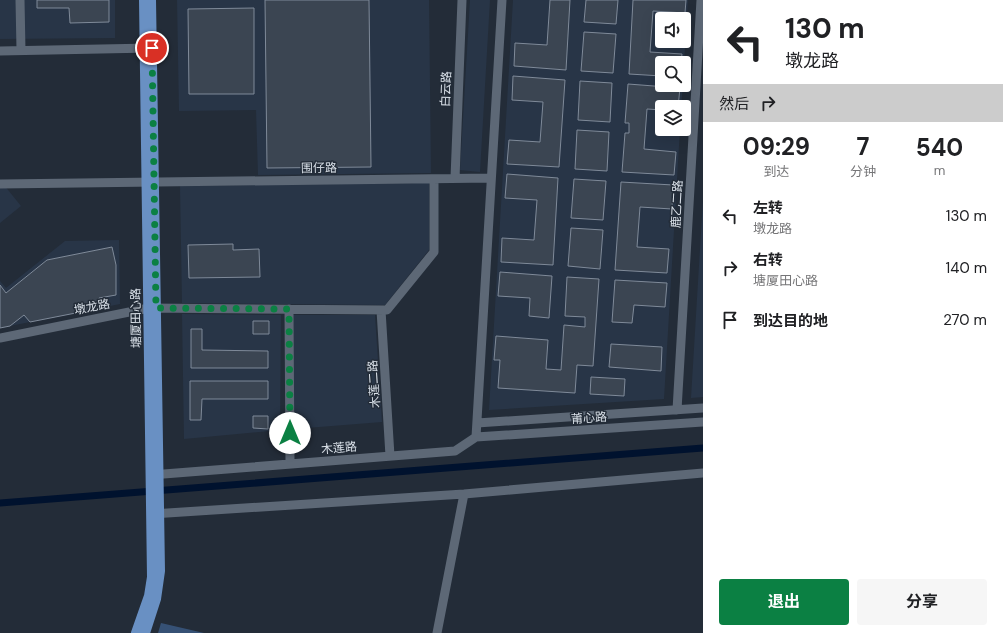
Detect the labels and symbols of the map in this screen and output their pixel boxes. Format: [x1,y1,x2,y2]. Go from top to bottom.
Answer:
pin [135,31,169,65]
street label: 白云路 [437,71,455,107]
street label: 围仔路 [301,160,337,176]
street label: 鹿乙二路 [668,180,686,228]
street label: 塘厦田心路 [127,288,145,348]
street label: 墩龙路 [73,296,111,318]
street label: 木莲二路 [364,359,384,409]
street label: 莆心路 [570,409,608,427]
position arrow [269,412,311,454]
street label: 木莲路 [320,438,358,458]

